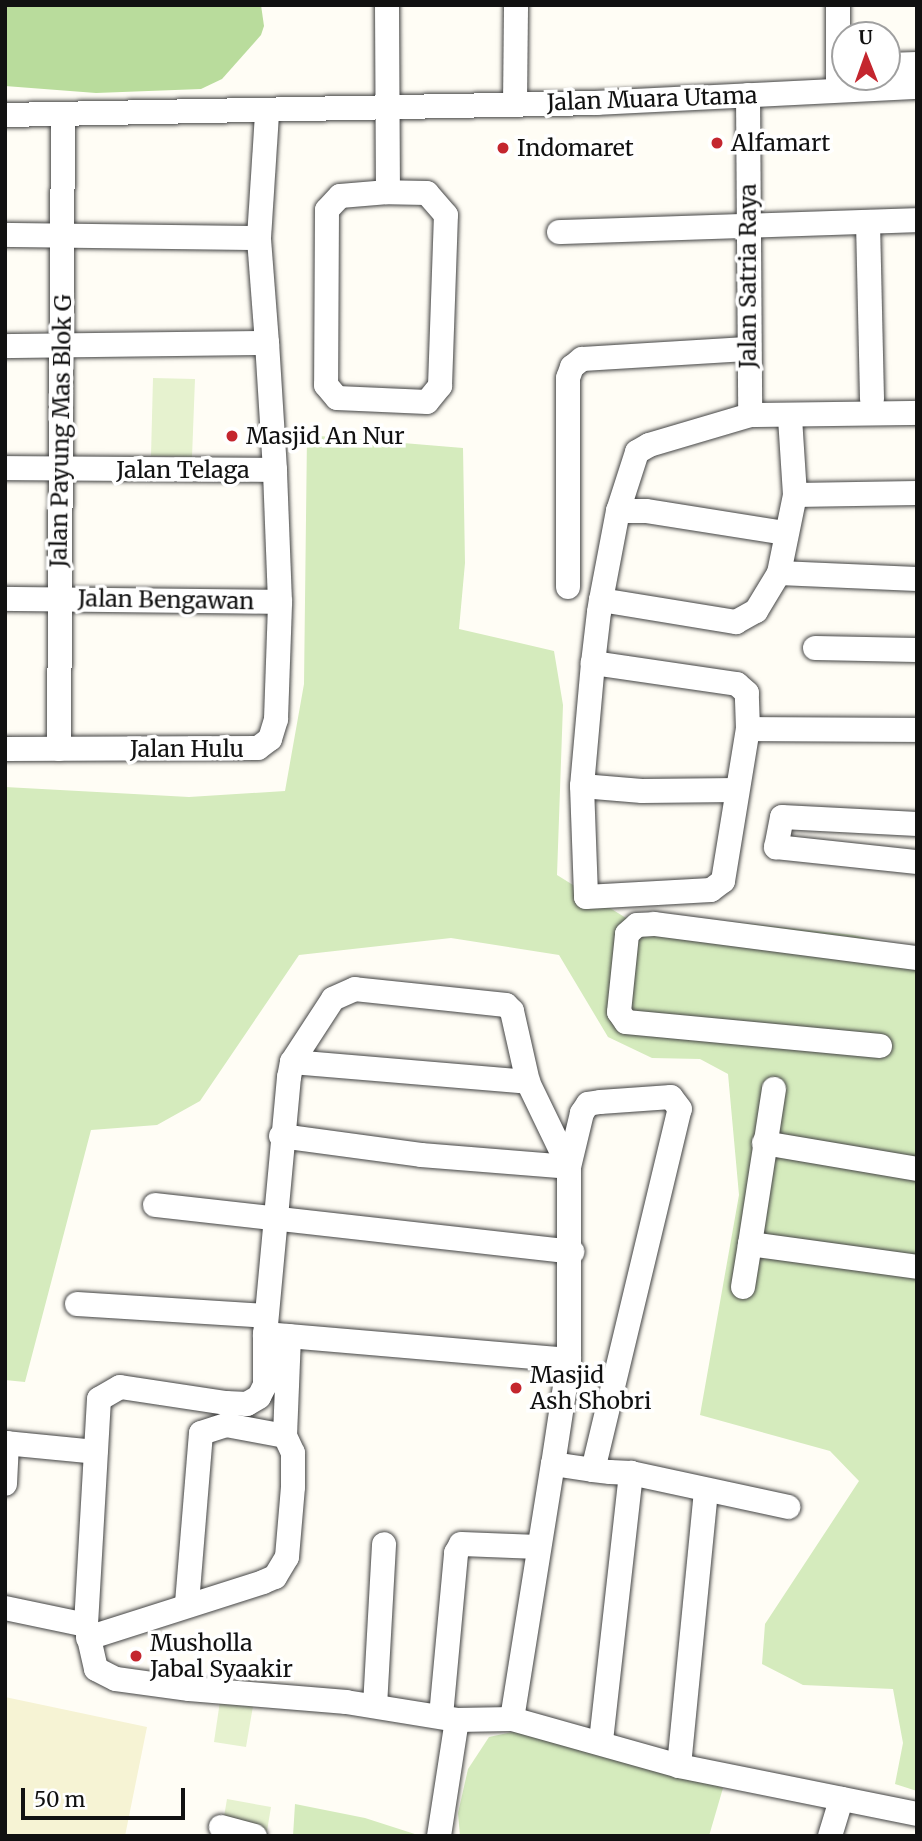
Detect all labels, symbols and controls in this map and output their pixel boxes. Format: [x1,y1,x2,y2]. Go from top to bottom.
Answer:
north arrow [831,21,901,91]
text: U [858,25,873,49]
street label: Jalan Muara Utama [546,82,758,116]
place label: Alfamart [731,129,830,157]
place label: Indomaret [517,134,634,162]
marker: Alfamart [709,135,725,151]
marker: Indomaret [495,140,511,156]
street label: Jalan Satria Raya [734,184,762,368]
street label: Jalan Payung Mas Blok G [45,294,77,568]
place label: Masjid An Nur [246,422,405,450]
marker: Masjid An Nur [224,428,240,444]
street label: Jalan Telaga [116,456,250,484]
street label: Jalan Bengawan [78,585,254,615]
street label: Jalan Hulu [130,735,244,763]
place label: Masjid Ash Shobri [530,1361,652,1415]
marker: Masjid Ash Shobri [508,1380,524,1396]
place label: Musholla Jabal Syaakir [150,1629,293,1683]
marker: Musholla Jabal Syaakir [128,1648,144,1664]
scale bar [24,1774,189,1818]
text: 50 m [34,1786,85,1813]

